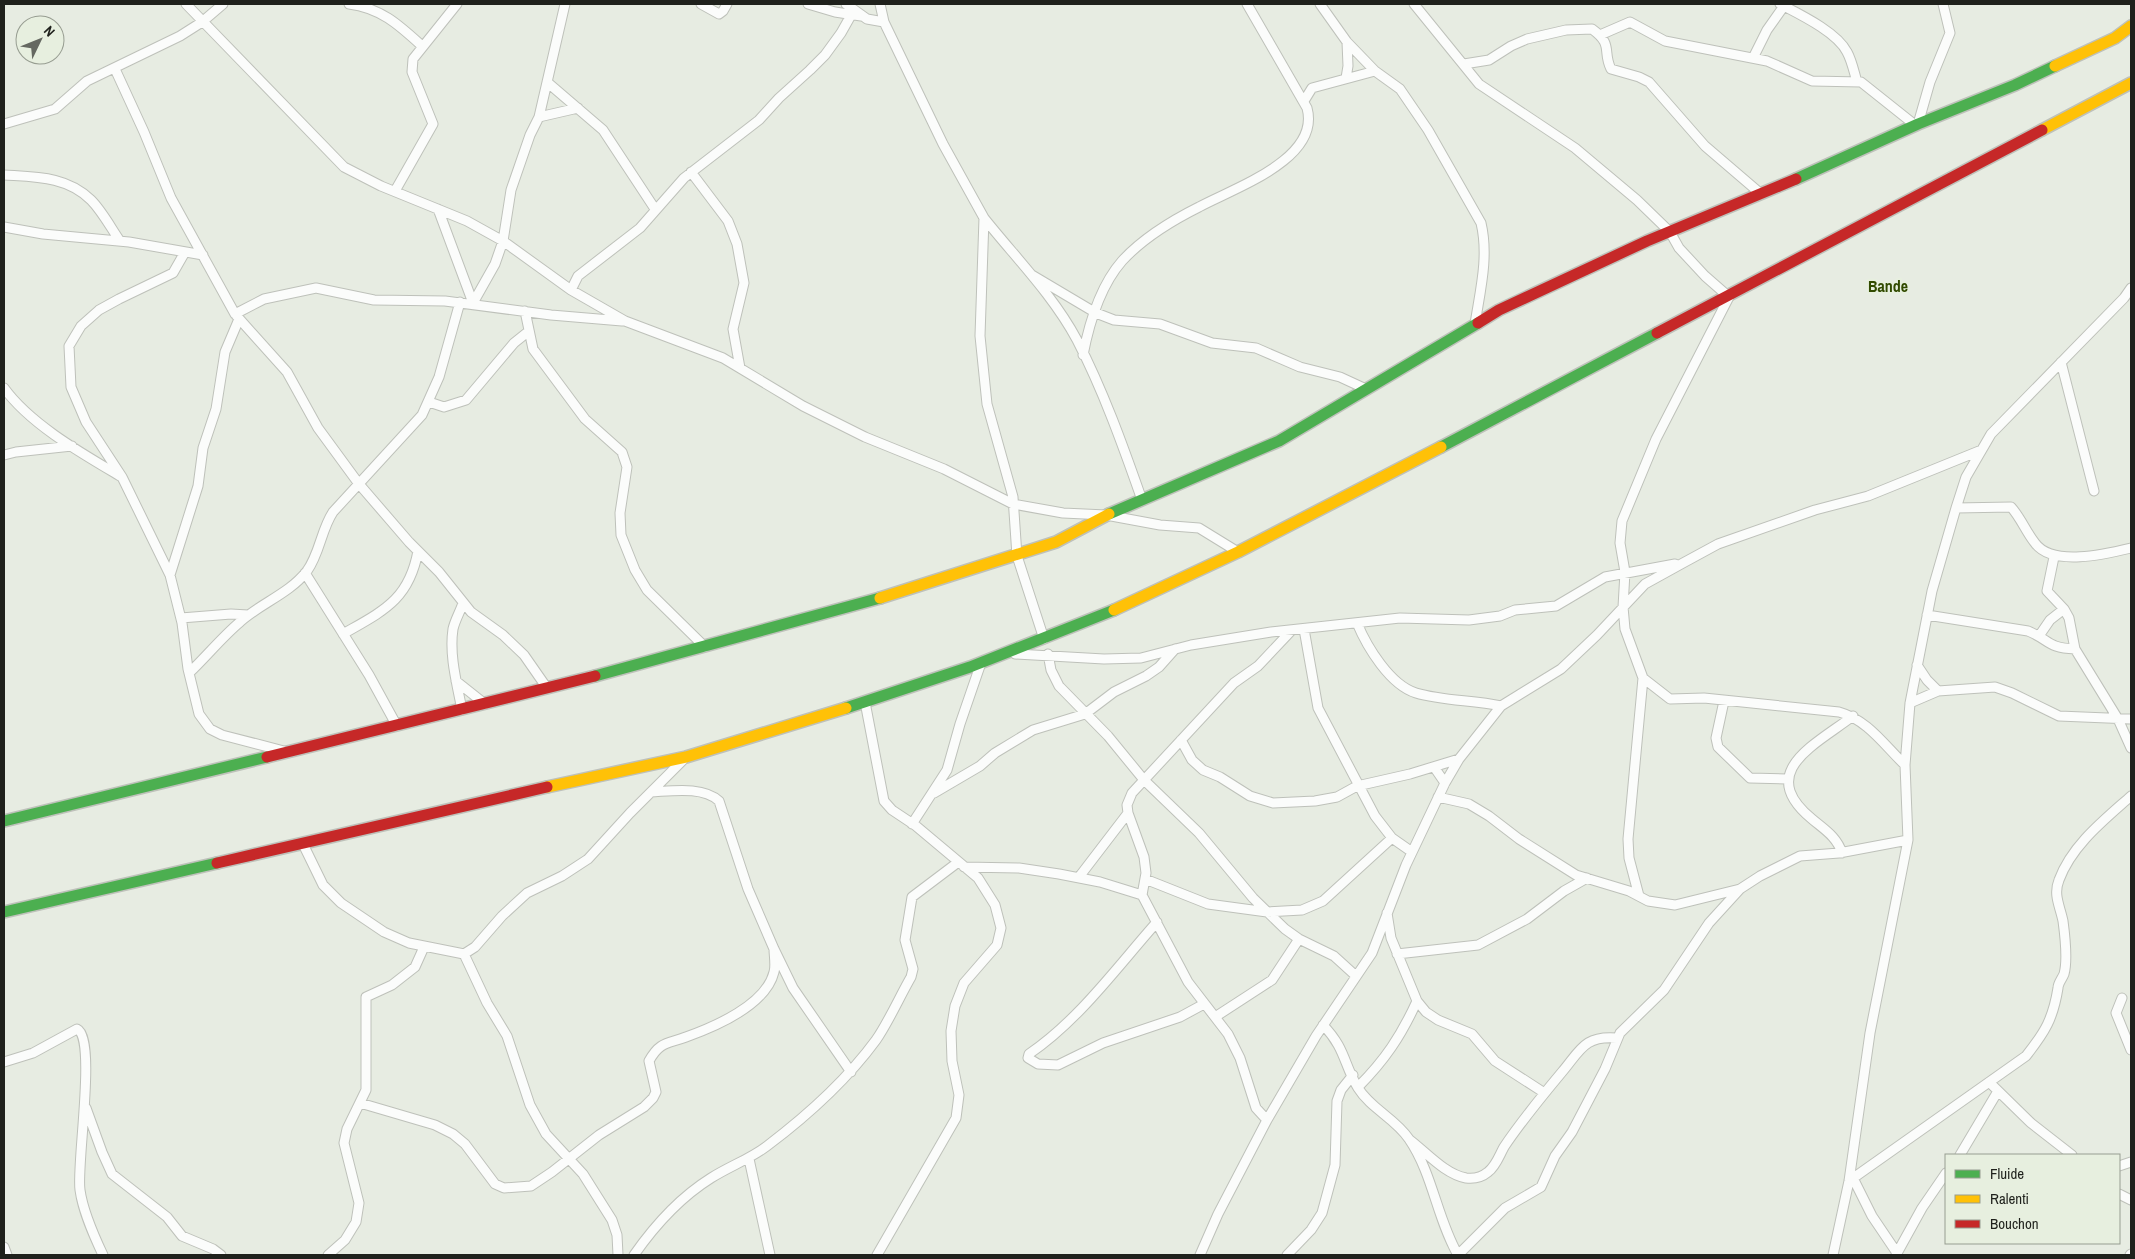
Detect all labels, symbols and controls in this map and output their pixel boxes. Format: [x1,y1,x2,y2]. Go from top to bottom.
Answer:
north arrow [15,15,65,65]
text: N [40,22,59,40]
district label: Bande [1868,275,1908,297]
legend [1945,1154,2120,1244]
text: Fluide [1990,1163,2024,1184]
text: Ralenti [1990,1188,2029,1209]
text: Bouchon [1990,1213,2039,1234]

